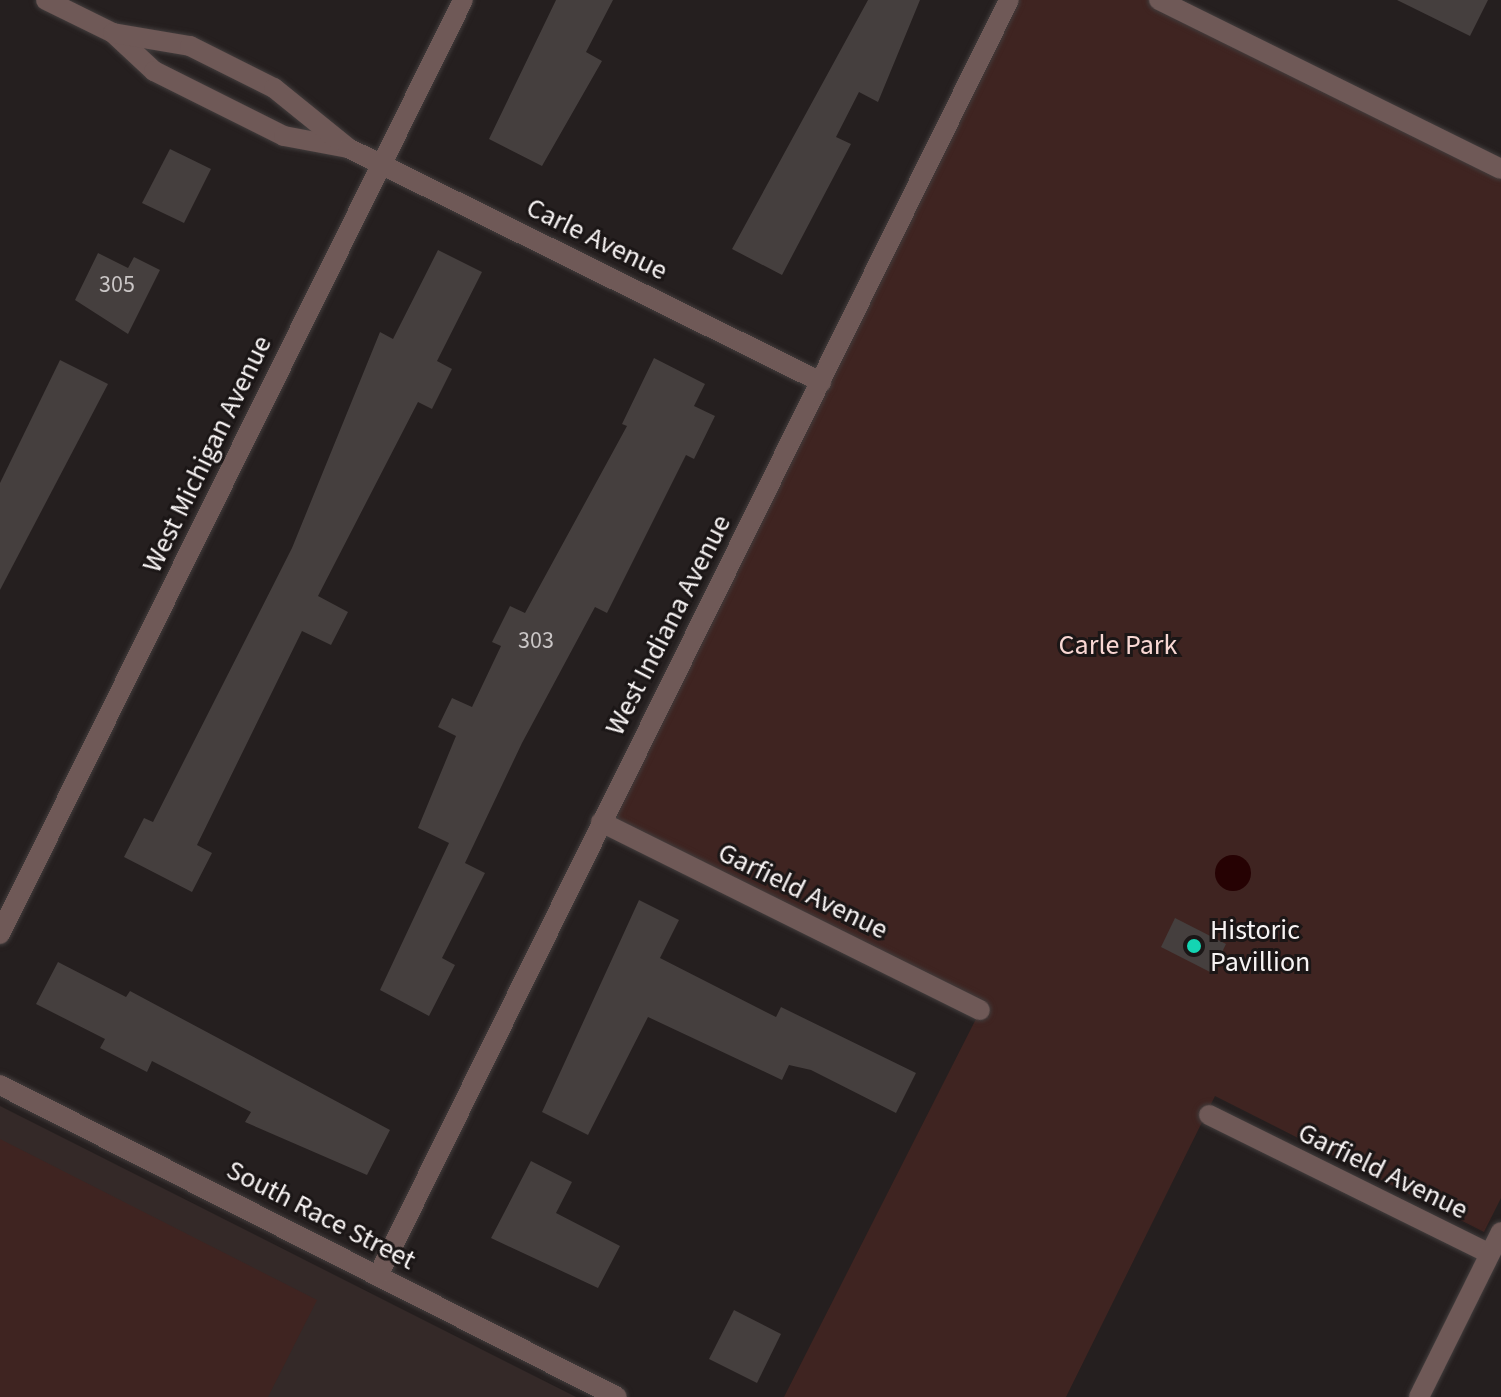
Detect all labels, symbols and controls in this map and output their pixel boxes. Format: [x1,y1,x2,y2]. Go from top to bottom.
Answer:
street label: Carle Avenue [521,190,673,288]
house number: 305 [99,271,135,299]
street label: West Michigan Avenue [135,330,279,578]
street label: West Indiana Avenue [598,509,738,741]
house number: 303 [518,627,554,655]
park label: Carle Park [1059,628,1177,662]
street label: Garfield Avenue [713,835,893,947]
place label: Historic Pavillion [1210,913,1310,979]
marker: Historic Pavillion [1185,937,1203,955]
street label: Garfield Avenue [1293,1115,1473,1227]
street label: South Race Street [221,1153,421,1277]

